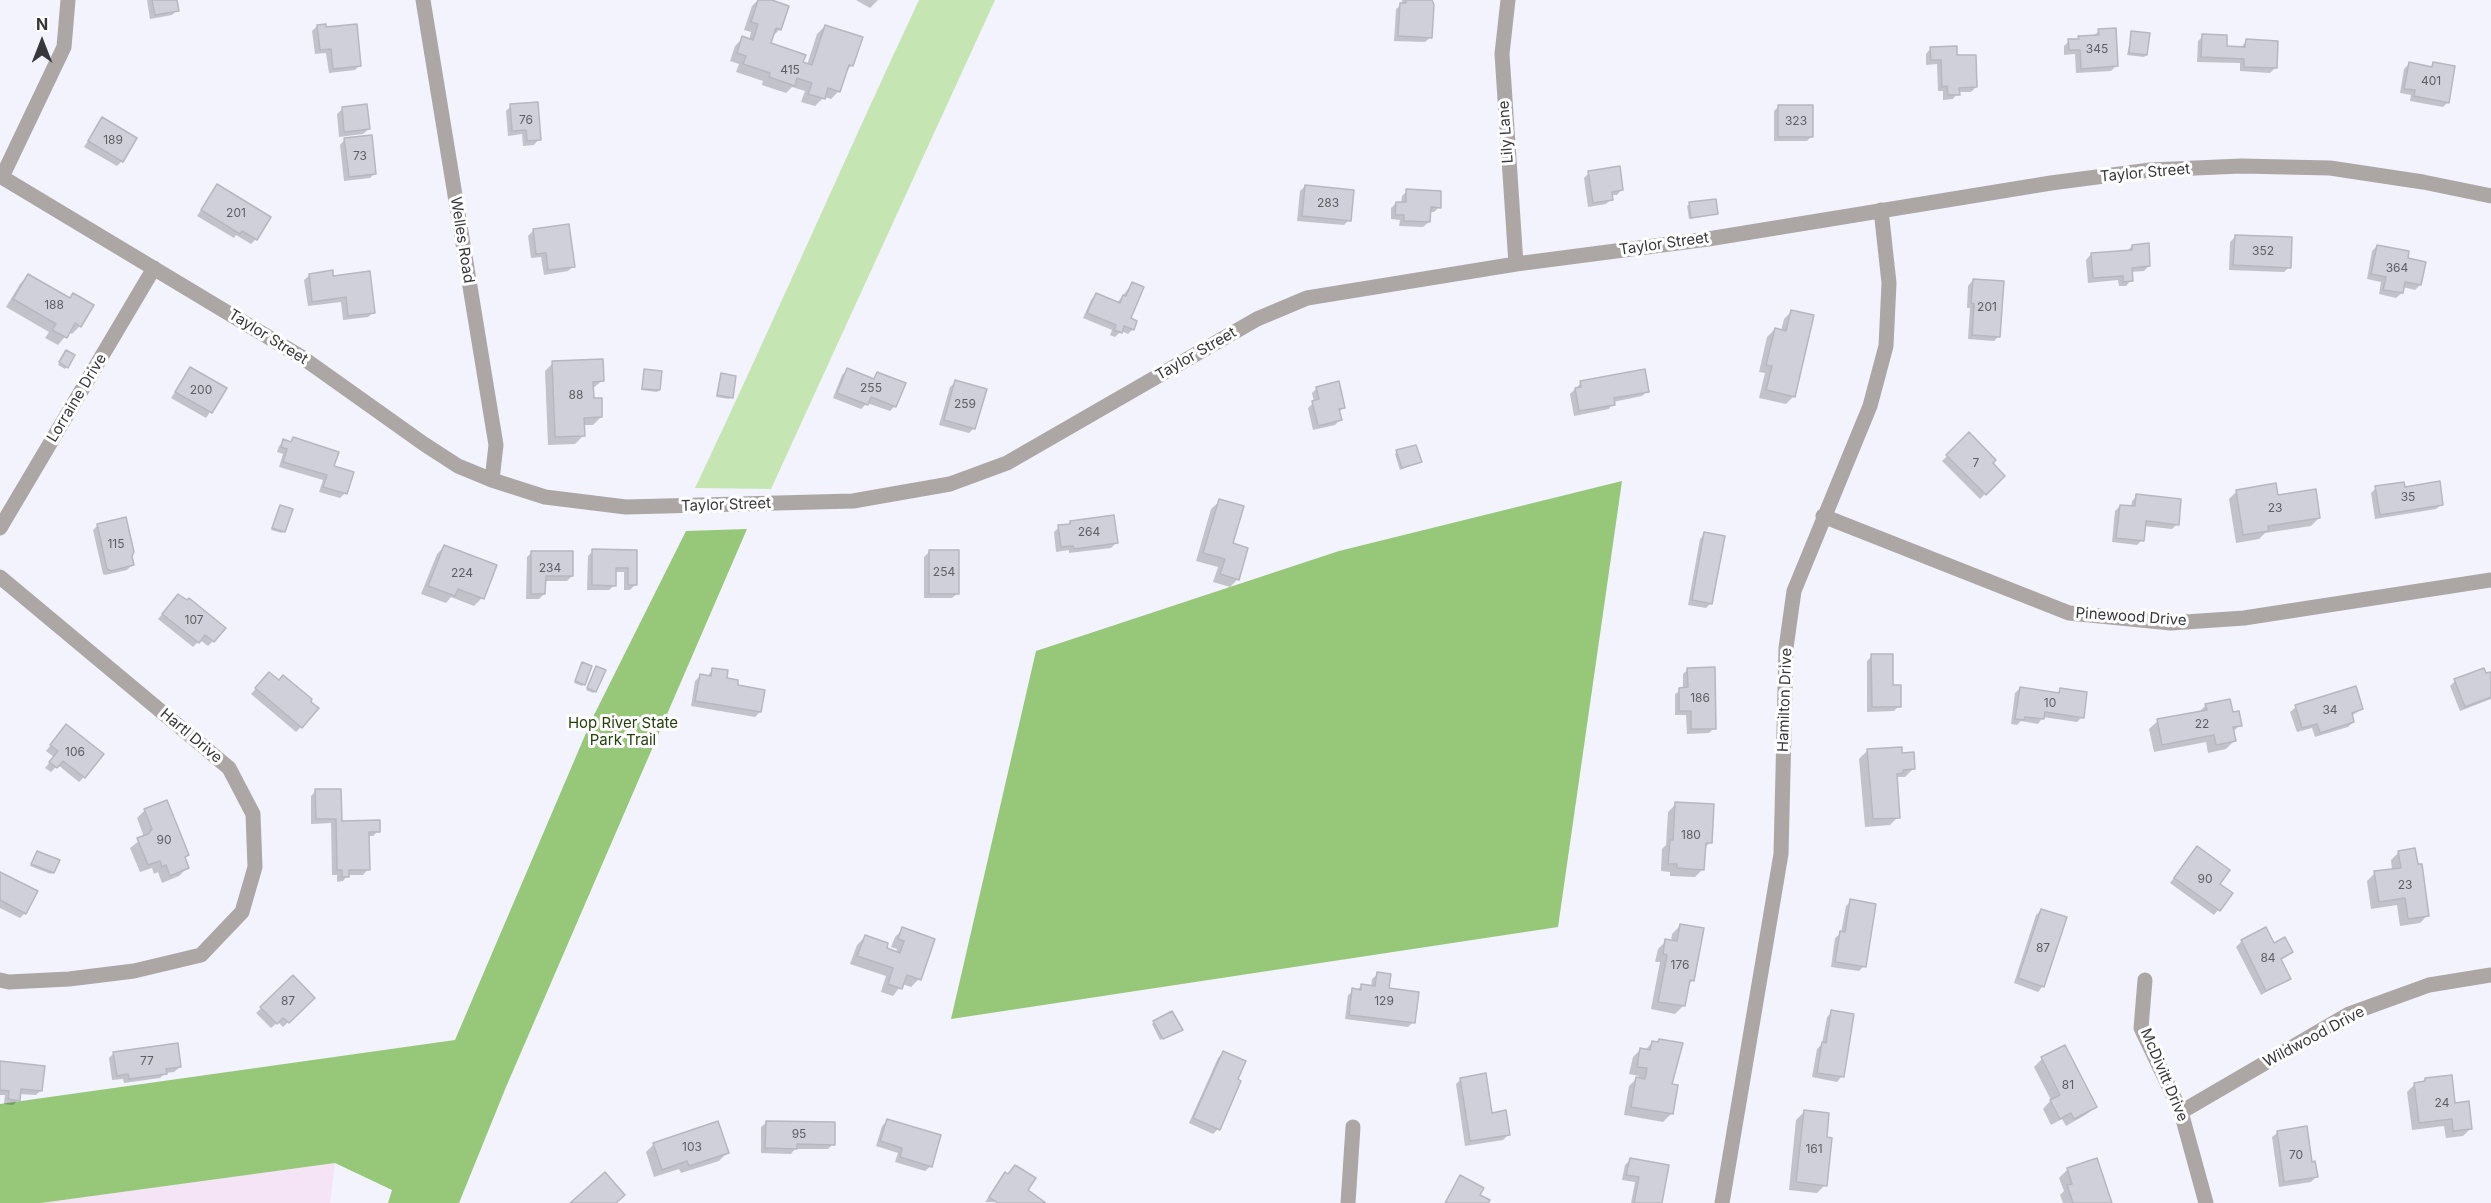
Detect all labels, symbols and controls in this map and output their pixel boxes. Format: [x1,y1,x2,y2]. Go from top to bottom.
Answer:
north arrow [12,12,72,72]
text: N [36,14,48,34]
house number: 345 [2086,42,2108,56]
house number: 415 [780,63,800,77]
house number: 401 [2421,74,2441,88]
street label: Lily Lane [1495,100,1517,164]
house number: 76 [519,113,533,127]
house number: 323 [1785,114,1807,128]
house number: 189 [103,133,123,147]
house number: 73 [353,149,367,163]
street label: Taylor Street [2099,160,2191,186]
street label: Welles Road [446,196,478,284]
house number: 283 [1317,196,1339,210]
house number: 201 [226,206,246,220]
street label: Taylor Street [1618,229,1710,259]
house number: 352 [2252,244,2274,258]
house number: 364 [2386,261,2408,275]
house number: 188 [44,298,64,312]
house number: 201 [1977,300,1997,314]
street label: Taylor Street [225,305,311,369]
street label: Taylor Street [1152,324,1240,384]
street label: Lorraine Drive [44,350,110,446]
house number: 255 [860,381,882,395]
house number: 200 [190,383,212,397]
house number: 88 [569,388,583,402]
house number: 259 [954,397,976,411]
house number: 7 [1973,456,1979,470]
house number: 35 [2401,490,2415,504]
street label: Taylor Street [681,494,771,516]
house number: 23 [2268,501,2282,515]
house number: 264 [1078,525,1100,539]
house number: 115 [107,537,125,551]
house number: 234 [539,561,561,575]
house number: 254 [933,565,955,579]
house number: 224 [451,566,473,580]
street label: Pinewood Drive [2075,604,2187,630]
house number: 107 [184,613,204,627]
street label: Hamilton Drive [1774,648,1796,752]
house number: 186 [1690,691,1710,705]
house number: 10 [2044,696,2056,710]
house number: 34 [2322,703,2338,717]
street label: Hartl Drive [156,705,226,767]
park label: Hop River State Park Trail [568,714,678,749]
house number: 22 [2195,717,2209,731]
house number: 106 [65,745,85,759]
house number: 180 [1681,828,1701,842]
house number: 90 [156,833,172,847]
house number: 90 [2197,872,2213,886]
house number: 23 [2398,878,2412,892]
house number: 87 [2036,941,2050,955]
house number: 84 [2260,951,2276,965]
house number: 176 [1671,958,1689,972]
house number: 87 [281,994,295,1008]
house number: 129 [1374,994,1394,1008]
street label: Wildwood Drive [2260,1003,2368,1071]
street label: McDivitt Drive [2136,1026,2192,1124]
house number: 77 [140,1054,154,1068]
house number: 81 [2062,1078,2074,1092]
house number: 24 [2435,1096,2449,1110]
house number: 95 [792,1127,806,1141]
house number: 103 [682,1140,702,1154]
house number: 161 [1805,1142,1823,1156]
house number: 70 [2289,1148,2303,1162]

